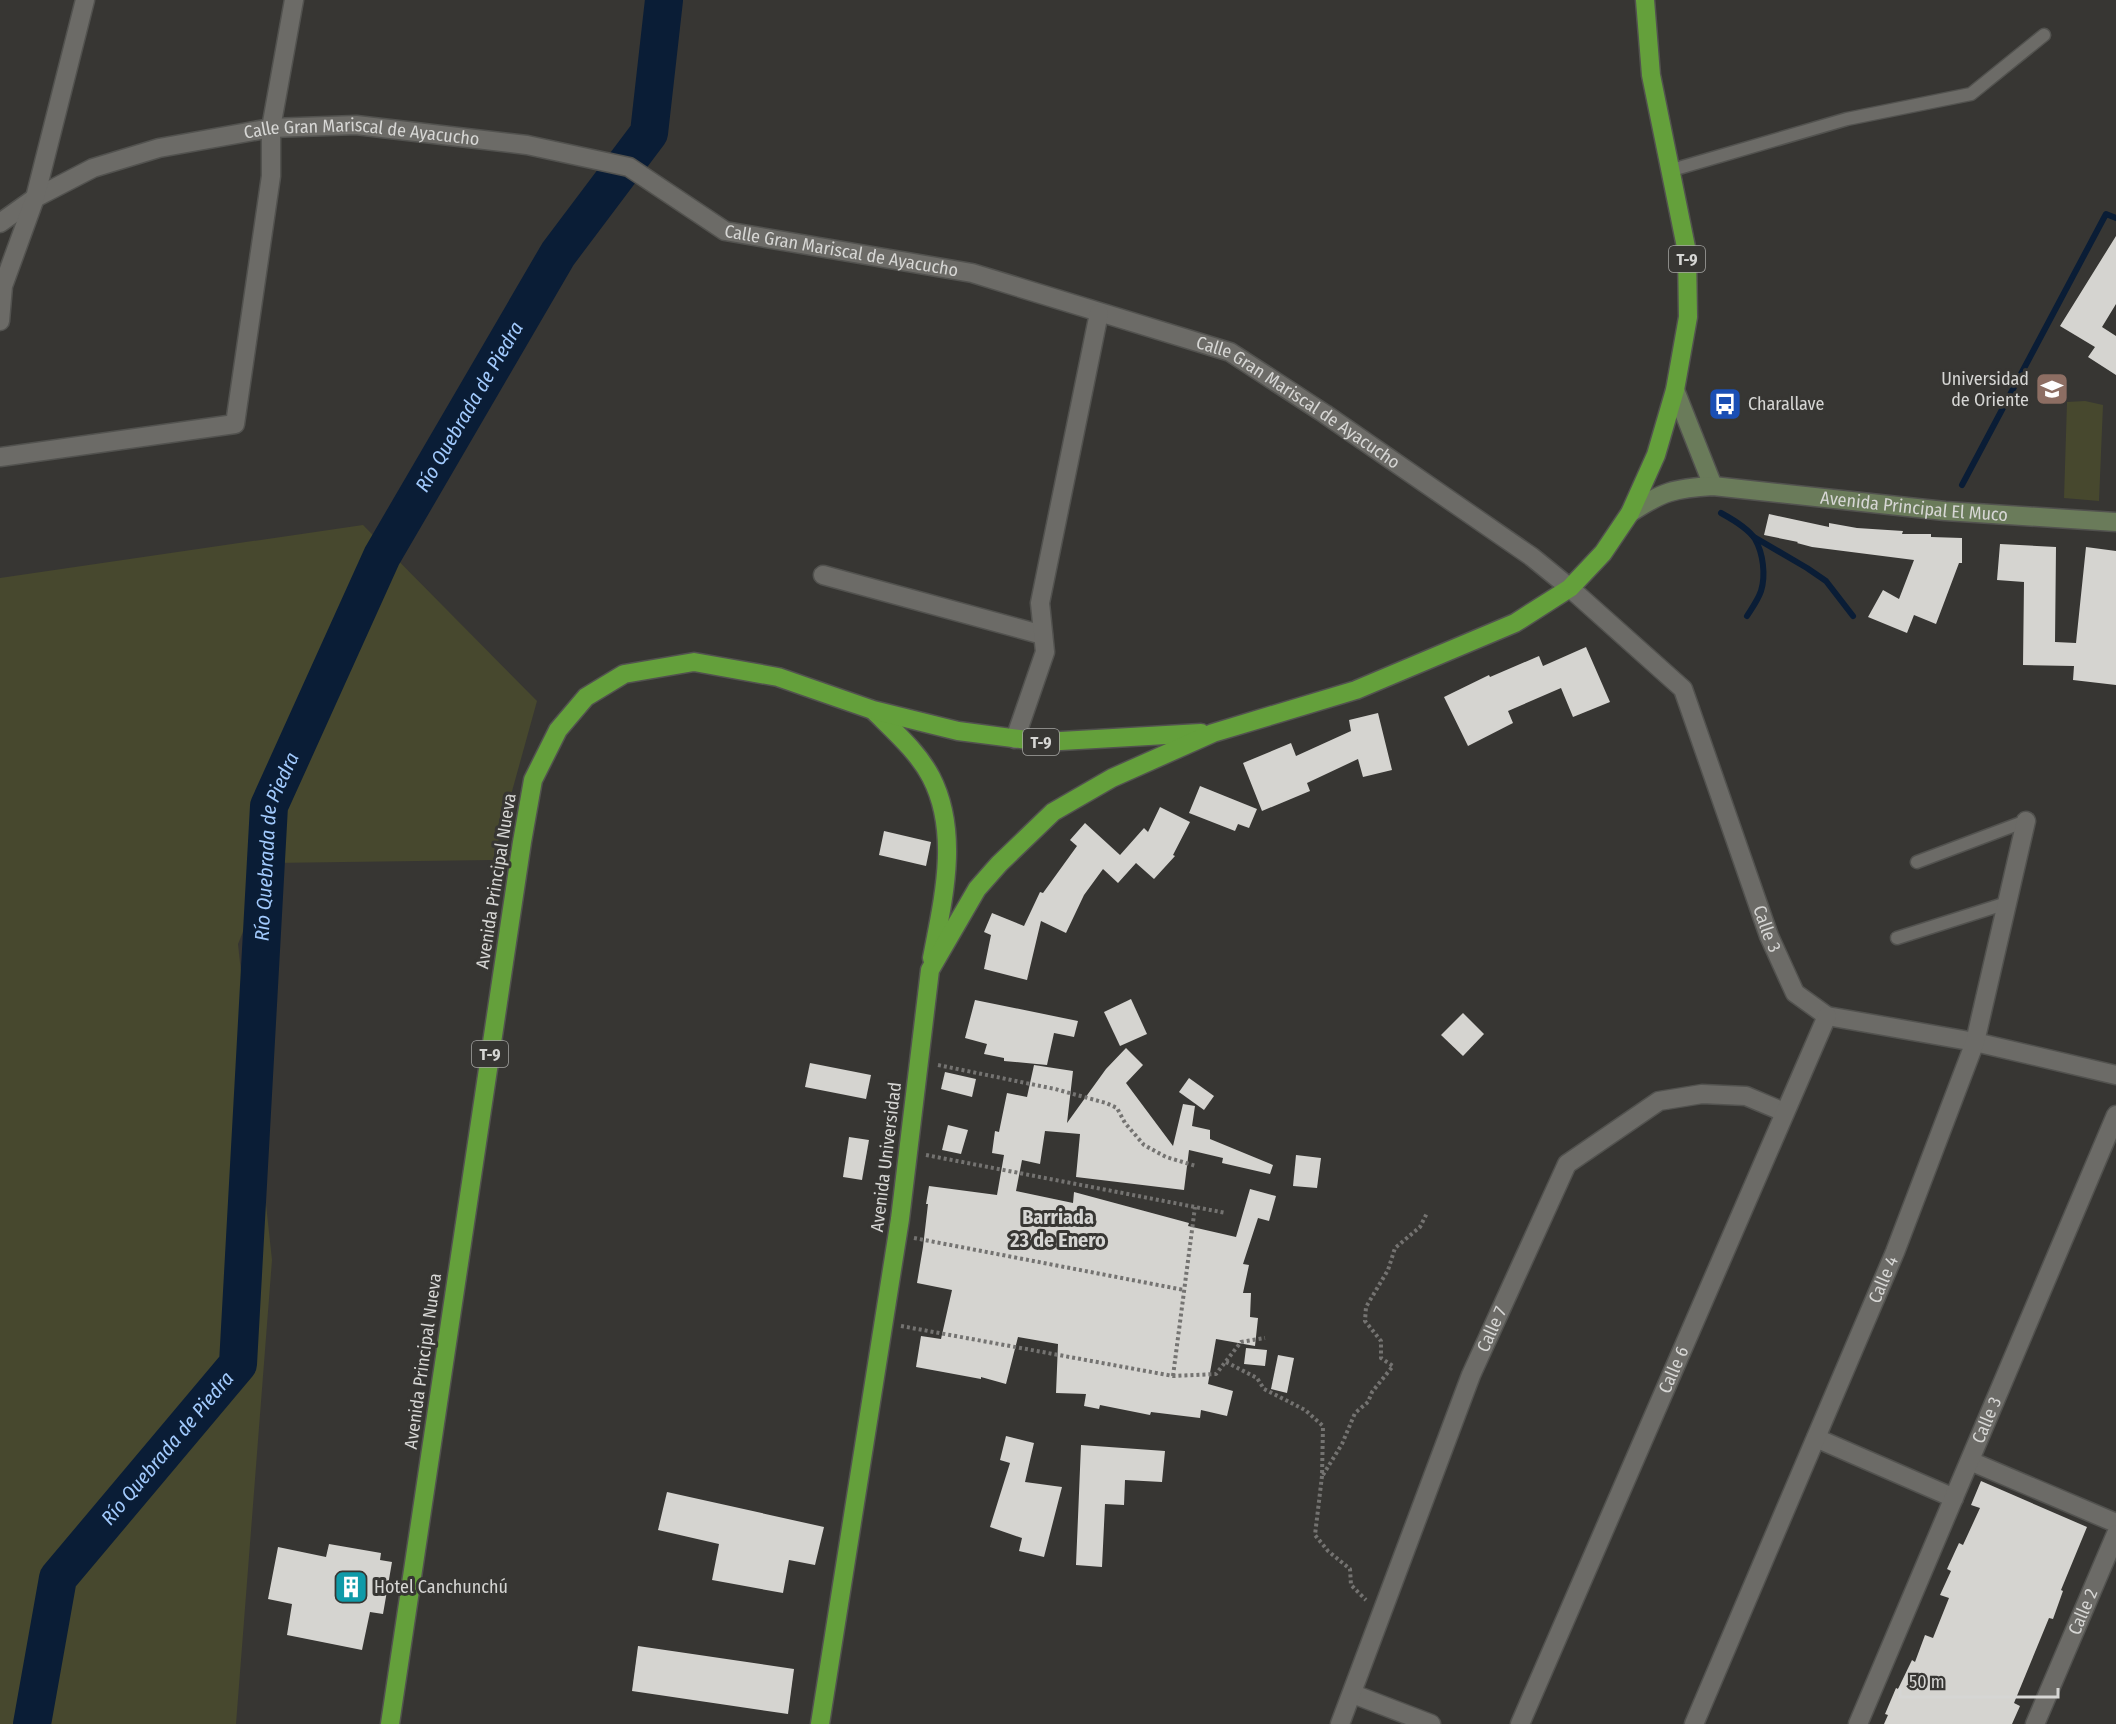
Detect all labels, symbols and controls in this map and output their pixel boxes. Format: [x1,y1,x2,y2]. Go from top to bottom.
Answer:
street label: Calle Gran Mariscal de Ayacucho [242,114,481,150]
street label: Calle Gran Mariscal de Ayacucho [723,220,960,281]
road number: T-9 [1669,246,1705,272]
water label: Río Quebrada de Piedra [410,317,528,496]
street label: Calle Gran Mariscal de Ayacucho [1194,331,1404,473]
place label: Universidad de Oriente [1941,368,2029,411]
school or university icon: Universidad de Oriente [2034,371,2070,407]
bus stop icon: Charallave [1707,386,1743,422]
place label: Charallave [1748,393,1825,415]
street label: Avenida Principal El Muco [1819,487,2009,526]
road number: T-9 [1023,729,1059,755]
water label: Río Quebrada de Piedra [250,748,304,942]
street label: Avenida Principal Nueva [471,791,521,970]
street label: Calle 3 [1748,902,1786,956]
road number: T-9 [472,1041,508,1067]
street label: Avenida Universidad [866,1081,906,1233]
district label: Barriada 23 de Enero [1009,1205,1106,1252]
street label: Calle 4 [1864,1253,1903,1306]
street label: Avenida Principal Nueva [400,1271,446,1450]
street label: Calle 7 [1472,1303,1512,1355]
street label: Calle 6 [1654,1343,1693,1397]
water label: Río Quebrada de Piedra [96,1367,239,1530]
street label: Calle 3 [1967,1394,2006,1447]
building icon: Hotel Canchunchú [333,1569,369,1605]
place label: Hotel Canchunchú [374,1576,508,1598]
street label: Calle 2 [2063,1585,2102,1638]
scale bar [1900,1661,2058,1699]
text: 50 m [1909,1671,1945,1693]

